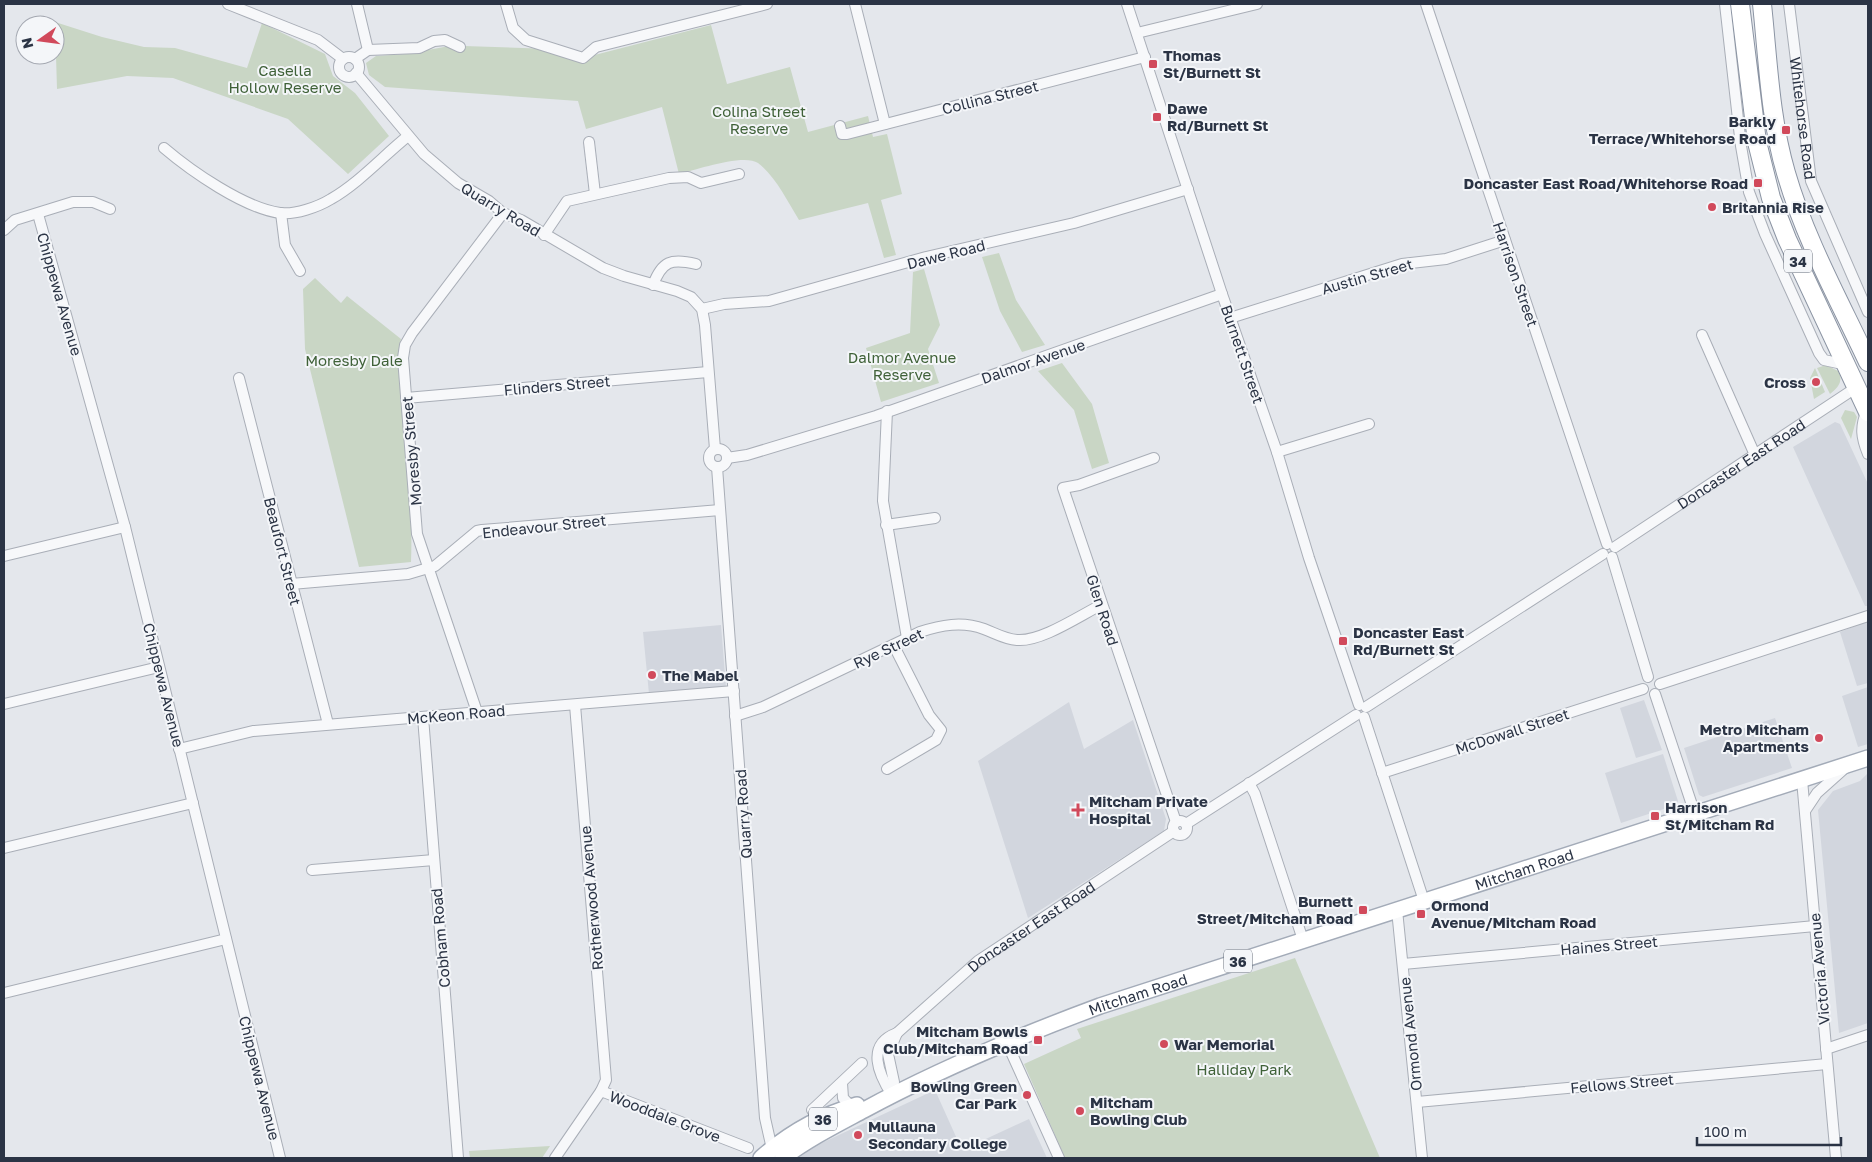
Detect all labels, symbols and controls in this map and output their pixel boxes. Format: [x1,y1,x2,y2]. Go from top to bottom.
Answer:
north arrow [15,15,65,65]
text: N [17,36,36,50]
place label: Thomas St/Burnett St [1163,46,1261,81]
street label: Whitehorse Road [1787,56,1820,181]
marker: Thomas St/Burnett St [1147,58,1159,70]
park label: Casella Hollow Reserve [228,61,342,96]
street label: Collina Street [940,76,1040,118]
place label: Dawe Rd/Burnett St [1167,99,1268,134]
park label: Colina Street Reserve [712,102,806,137]
marker: Dawe Rd/Burnett St [1151,111,1163,123]
place label: Barkly Terrace/Whitehorse Road [1589,112,1776,147]
marker: Barkly Terrace/Whitehorse Road [1780,124,1792,136]
place label: Doncaster East Road/Whitehorse Road [1464,174,1748,192]
marker: Doncaster East Road/Whitehorse Road [1752,177,1764,189]
street label: Quarry Road [458,178,544,240]
place label: Britannia Rise [1722,198,1824,216]
marker: Britannia Rise [1706,201,1718,213]
street label: Harrison Street [1490,219,1542,329]
street label: Chippewa Avenue [34,230,86,358]
street label: Dawe Road [905,236,987,272]
road number: 34 [1784,250,1812,272]
street label: Austin Street [1319,254,1415,298]
street label: Burnett Street [1218,302,1268,406]
street label: Dalmor Avenue [979,335,1088,387]
park label: Dalmor Avenue Reserve [848,348,957,383]
park label: Moresby Dale [305,351,403,369]
street label: Flinders Street [503,371,611,399]
place label: Cross [1764,373,1806,391]
marker: Cross [1810,376,1822,388]
street label: Moresby Street [397,396,425,506]
street label: Doncaster East Road [1674,415,1808,513]
street label: Beaufort Street [261,495,305,607]
street label: Endeavour Street [481,511,607,541]
street label: Glen Road [1083,572,1123,648]
street label: Chippewa Avenue [140,621,188,749]
place label: Doncaster East Rd/Burnett St [1353,623,1464,658]
street label: Rye Street [850,624,926,672]
marker: Doncaster East Rd/Burnett St [1337,635,1349,647]
place label: The Mabel [662,666,739,684]
marker: The Mabel [646,669,658,681]
street label: McKeon Road [406,701,506,727]
street label: McDowall Street [1453,704,1571,758]
place label: Metro Mitcham Apartments [1700,720,1809,755]
marker: Metro Mitcham Apartments [1813,732,1825,744]
street label: Quarry Road [731,769,755,859]
place label: Mitcham Private Hospital [1089,792,1208,827]
place label: Harrison St/Mitcham Rd [1665,798,1774,833]
marker: Mitcham Private Hospital [1071,803,1085,817]
marker: Harrison St/Mitcham Rd [1649,810,1661,822]
street label: Rotherwood Avenue [576,825,606,971]
street label: Mitcham Road [1472,845,1576,893]
street label: Doncaster East Road [963,877,1098,975]
street label: Cobham Road [427,887,453,989]
place label: Burnett Street/Mitcham Road [1197,892,1353,927]
place label: Ormond Avenue/Mitcham Road [1431,896,1596,931]
marker: Burnett Street/Mitcham Road [1357,904,1369,916]
marker: Ormond Avenue/Mitcham Road [1415,908,1427,920]
street label: Victoria Avenue [1805,912,1833,1026]
street label: Haines Street [1559,932,1659,958]
road number: 36 [1224,949,1252,972]
street label: Mitcham Road [1086,969,1189,1019]
street label: Ormond Avenue [1395,976,1425,1092]
street label: Chippewa Avenue [236,1014,284,1142]
place label: Mitcham Bowls Club/Mitcham Road [883,1022,1028,1057]
marker: Mitcham Bowls Club/Mitcham Road [1032,1034,1044,1046]
place label: War Memorial [1174,1035,1275,1053]
marker: War Memorial [1158,1038,1170,1050]
park label: Halliday Park [1196,1060,1292,1078]
street label: Fellows Street [1569,1070,1675,1096]
place label: Bowling Green Car Park [910,1077,1017,1112]
street label: Wooddale Grove [607,1087,723,1146]
marker: Bowling Green Car Park [1021,1089,1033,1101]
place label: Mitcham Bowling Club [1090,1093,1187,1128]
marker: Mitcham Bowling Club [1074,1105,1086,1117]
road number: 36 [809,1108,837,1130]
scale bar [1697,1114,1841,1146]
place label: Mullauna Secondary College [868,1117,1007,1152]
text: 100 m [1704,1122,1747,1140]
marker: Mullauna Secondary College [852,1129,864,1141]

